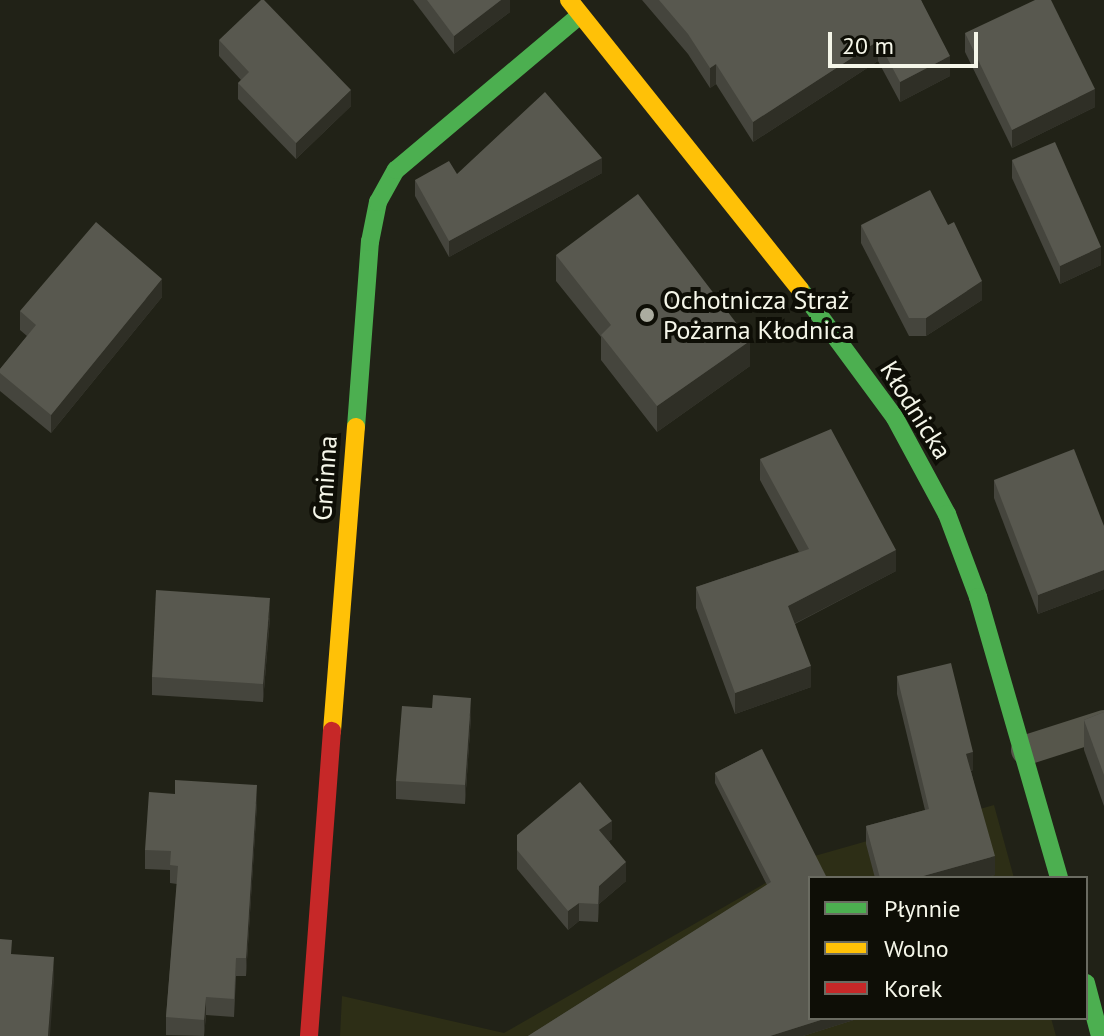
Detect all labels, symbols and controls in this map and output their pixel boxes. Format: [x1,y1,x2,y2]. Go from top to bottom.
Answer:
scale bar [832,16,982,66]
text: 20 m [842,30,894,61]
place label: Ochotnicza Straż Pożarna Kłodnica [663,284,855,346]
marker: Ochotnicza Straż Pożarna Kłodnica [638,306,656,324]
street label: Kłodnicka [874,355,958,465]
street label: Gminna [306,434,344,522]
legend [808,876,1088,1020]
text: Płynnie [884,893,961,924]
text: Wolno [884,933,949,964]
text: Korek [884,973,942,1004]

